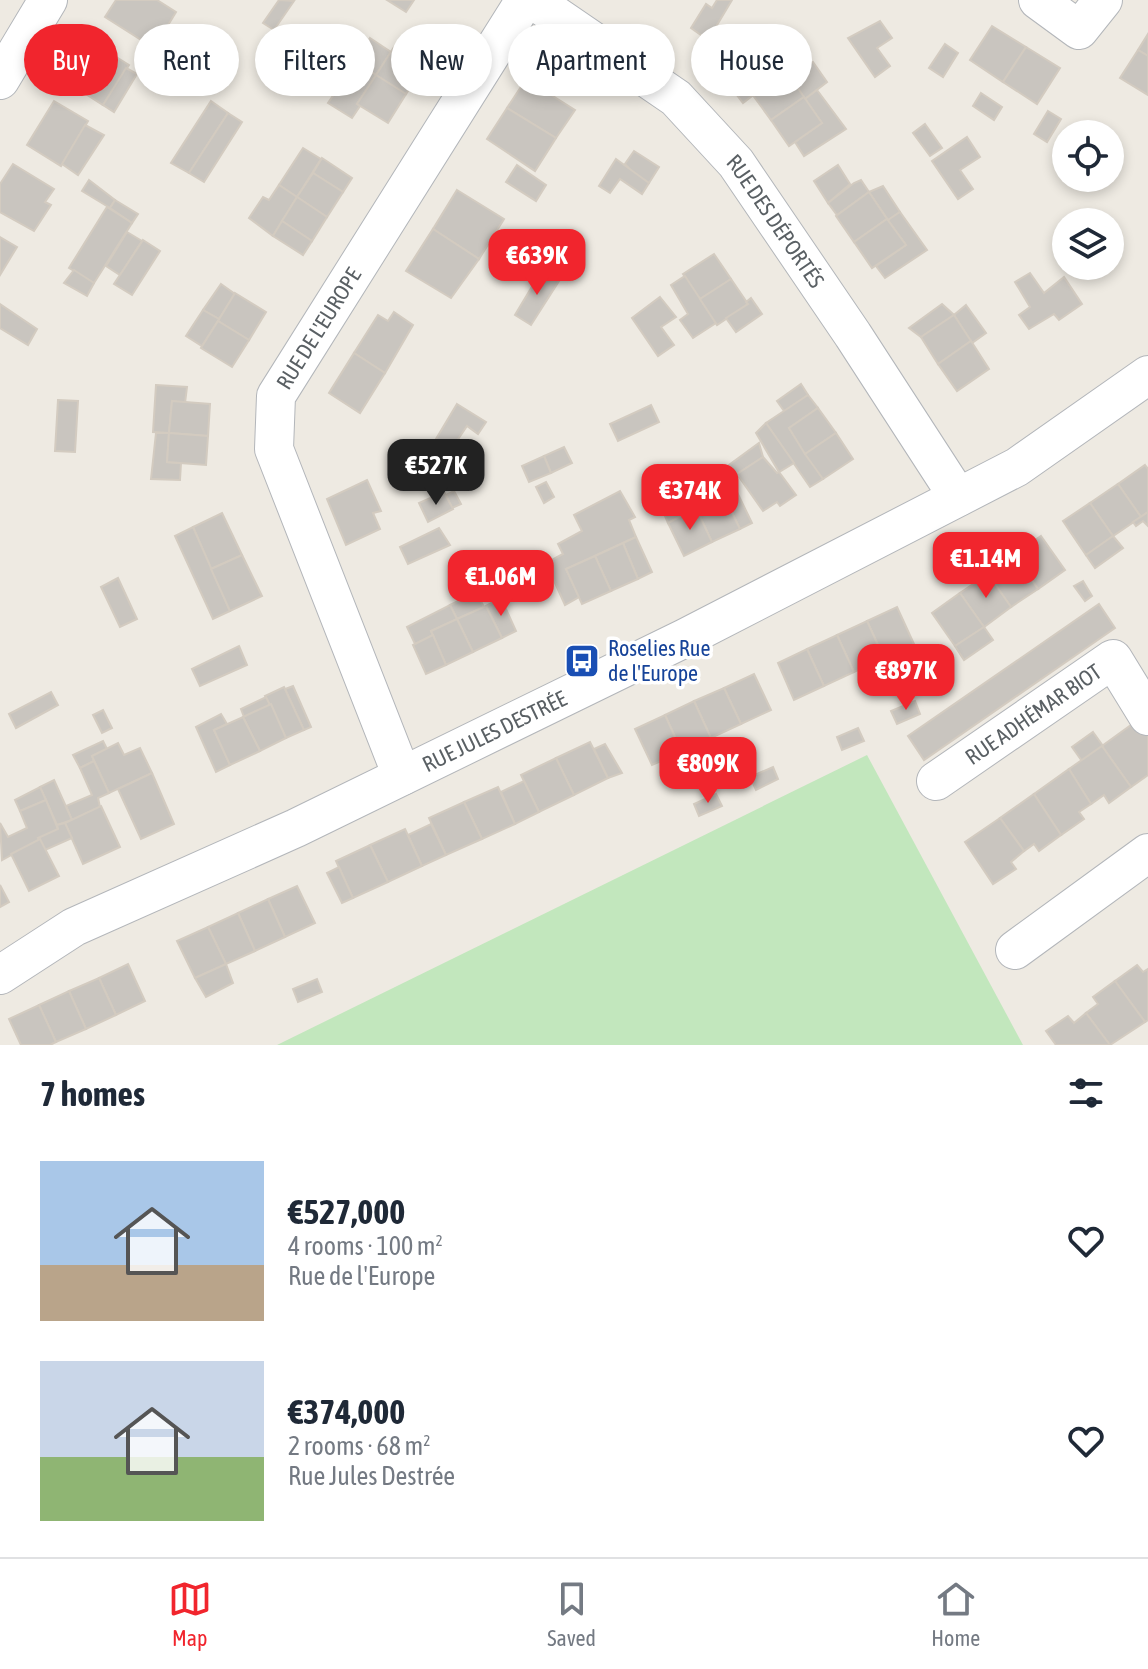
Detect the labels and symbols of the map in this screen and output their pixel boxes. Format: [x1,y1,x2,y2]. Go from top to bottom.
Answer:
street label: RUE DES DÉPORTÉS [721,149,830,292]
pin: €639K [481,229,593,297]
street label: RUE DE L'EUROPE [271,262,367,394]
pin: €527K [380,439,492,507]
pin: €374K [634,464,746,532]
pin: €1.14M [921,532,1051,600]
pin: €1.06M [436,550,566,618]
place label: Roselies Rue de l'Europe [608,635,710,686]
bus stop icon: Roselies Rue de l'Europe [563,642,601,680]
pin: €897K [850,644,962,712]
street label: RUE ADHÉMAR BIOT [960,658,1106,770]
street label: RUE JULES DESTRÉE [418,685,571,777]
pin: €809K [652,737,764,805]

